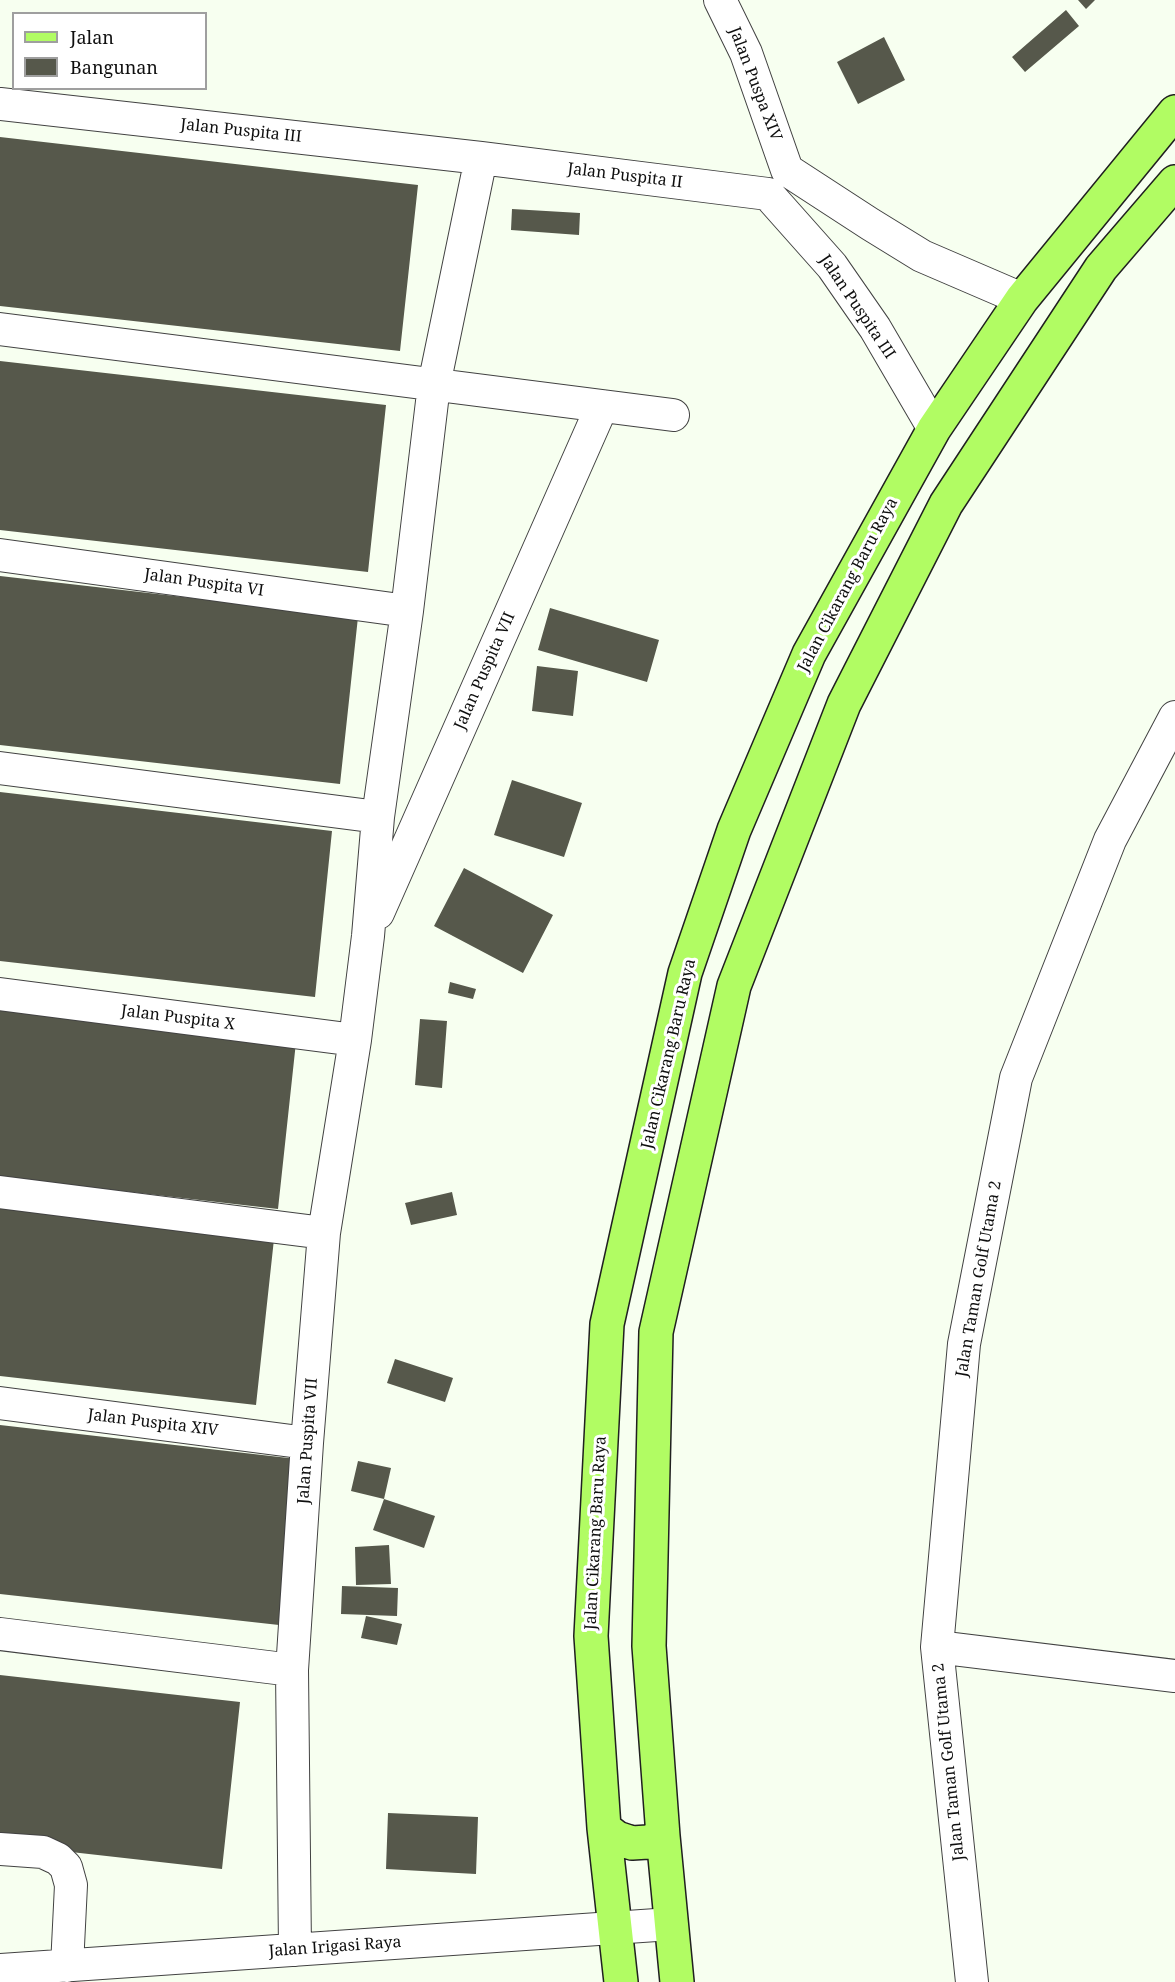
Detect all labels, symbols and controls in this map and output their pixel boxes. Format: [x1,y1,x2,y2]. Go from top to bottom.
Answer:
legend [12,12,207,90]
street label: Jalan Puspa XIV [724,24,786,144]
text: Jalan [70,25,114,49]
text: Bangunan [70,55,158,79]
street label: Jalan Puspita III [180,115,302,147]
street label: Jalan Puspita II [566,159,684,193]
street label: Jalan Puspita III [815,251,899,363]
street label: Jalan Cikarang Baru Raya [794,495,902,675]
street label: Jalan Puspita VI [143,565,265,601]
street label: Jalan Puspita VII [451,609,519,733]
street label: Jalan Cikarang Baru Raya [638,957,700,1151]
street label: Jalan Puspita X [120,1001,236,1035]
street label: Jalan Taman Golf Utama 2 [952,1179,1006,1379]
street label: Jalan Puspita VII [294,1377,322,1505]
street label: Jalan Puspita XIV [87,1405,219,1441]
street label: Jalan Cikarang Baru Raya [581,1435,611,1631]
street label: Jalan Taman Golf Utama 2 [929,1662,969,1862]
street label: Jalan Irigasi Raya [268,1933,402,1961]

